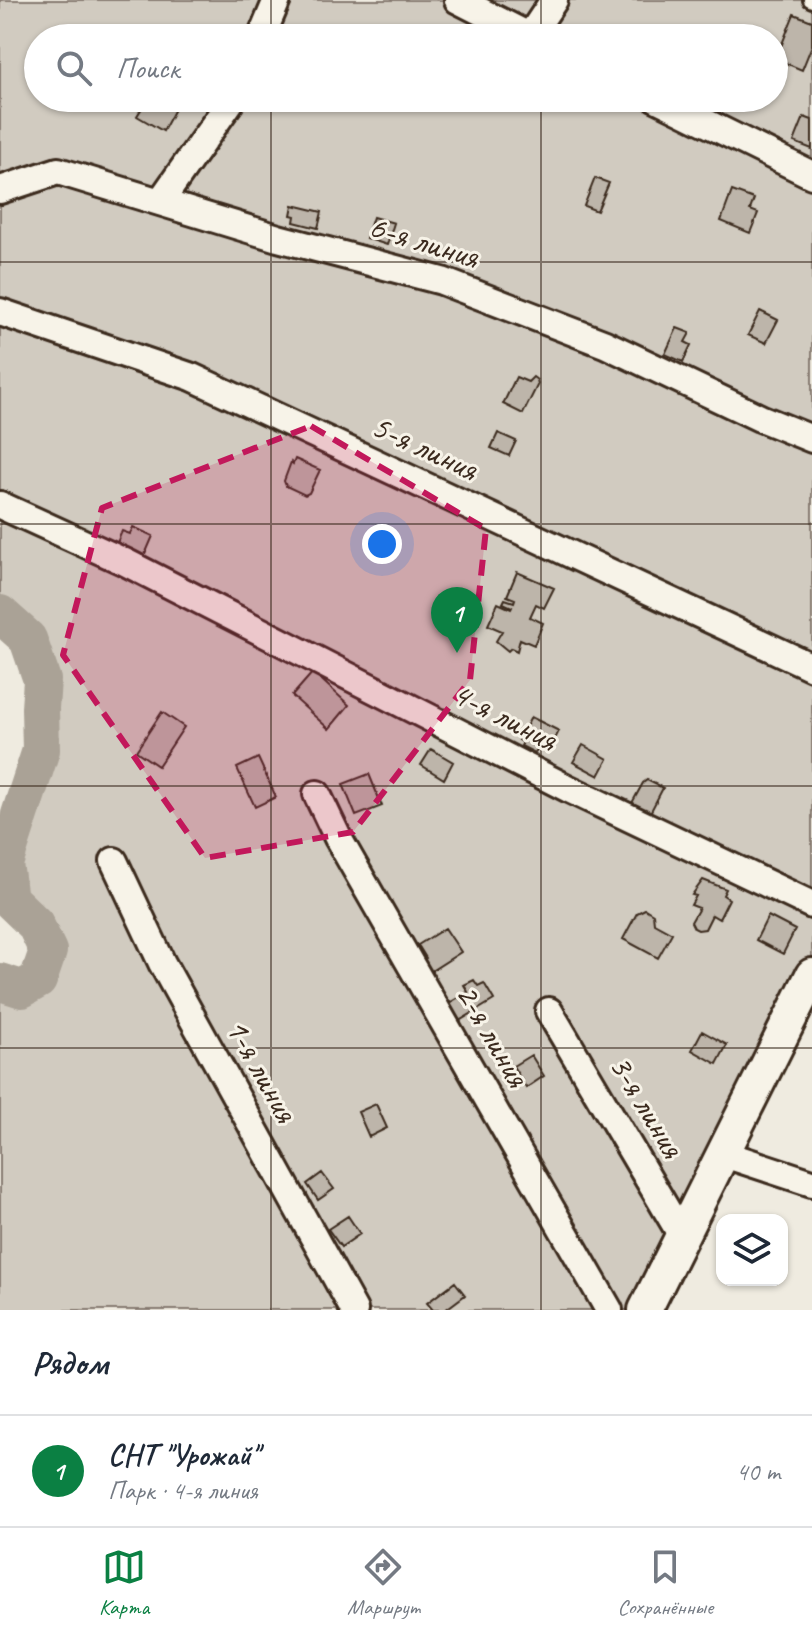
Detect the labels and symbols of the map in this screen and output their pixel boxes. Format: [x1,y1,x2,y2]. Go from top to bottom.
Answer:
street label: 6-я линия [364,204,485,278]
street label: 5-я линия [365,404,486,491]
your location [362,524,402,564]
pin: 1 [431,587,483,653]
street label: 4-я линия [445,671,566,761]
street label: 2-я линия [446,976,540,1096]
street label: 1-я линия [216,1011,309,1131]
street label: 3-я линия [600,1047,695,1167]

